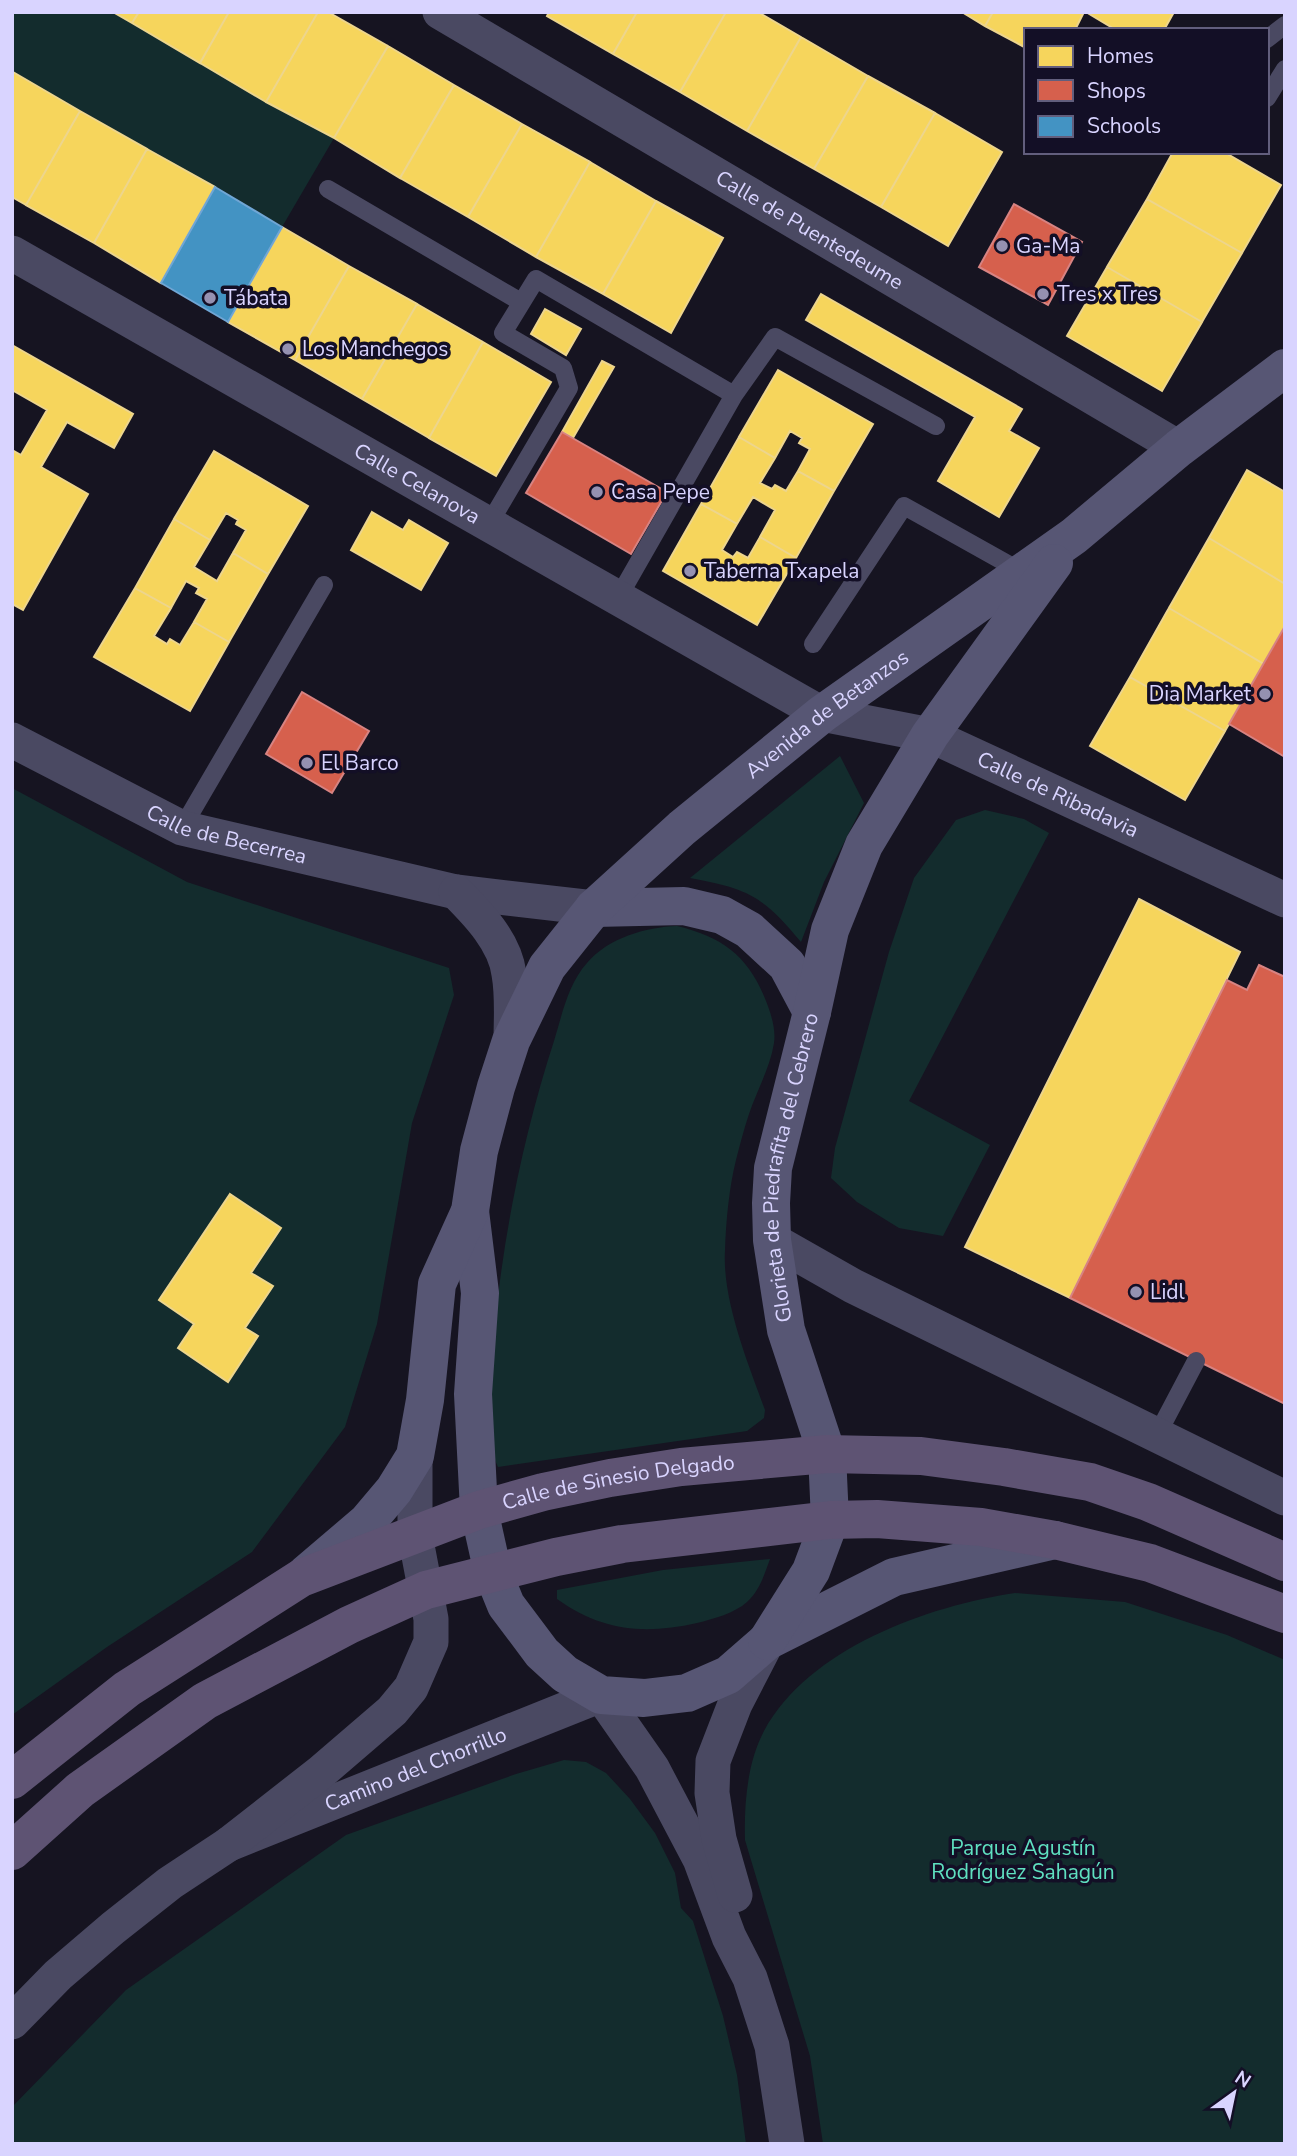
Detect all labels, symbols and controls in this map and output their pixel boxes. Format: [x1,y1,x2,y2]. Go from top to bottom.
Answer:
legend [1024,28,1269,154]
text: Homes [1087,42,1154,70]
text: Shops [1087,77,1146,105]
text: Schools [1087,112,1161,140]
street label: Calle de Puentedeume [710,164,909,296]
place label: Ga-Ma [1016,232,1080,260]
marker: Ga-Ma [994,238,1010,254]
place label: Tres x Tres [1057,280,1158,308]
place label: Tábata [224,284,288,312]
marker: Tres x Tres [1035,286,1051,302]
marker: Tábata [202,290,218,306]
place label: Los Manchegos [302,335,448,363]
marker: Los Manchegos [280,341,296,357]
street label: Calle Celanova [349,436,485,531]
place label: Casa Pepe [611,478,710,506]
marker: Casa Pepe [589,484,605,500]
place label: Taberna Txapela [704,557,859,585]
marker: Taberna Txapela [682,563,698,579]
street label: Avenida de Betanzos [739,643,914,785]
place label: Dia Market [1149,680,1252,708]
marker: Dia Market [1257,686,1273,702]
street label: Calle de Ribadavia [973,745,1143,844]
place label: El Barco [321,749,399,777]
marker: El Barco [299,755,315,771]
street label: Calle de Becerrea [141,798,309,871]
street label: Glorieta de Piedrafita del Cebrero [757,1010,825,1324]
place label: Lidl [1150,1278,1186,1306]
marker: Lidl [1128,1284,1144,1300]
street label: Calle de Sinesio Delgado [499,1448,736,1517]
street label: Camino del Chorrillo [321,1720,511,1818]
park label: Parque Agustín Rodríguez Sahagún [931,1834,1115,1886]
north arrow [1199,2058,1269,2128]
text: N [1230,2065,1256,2094]

